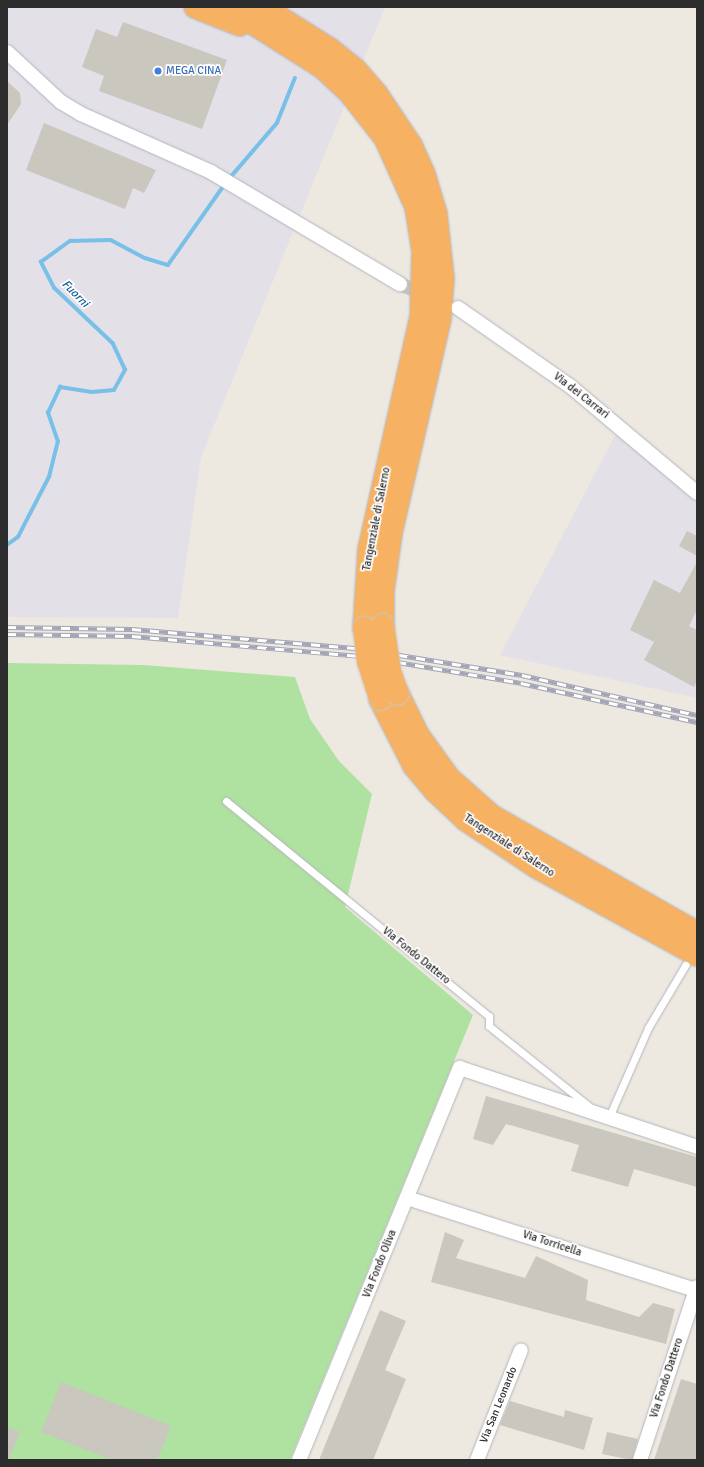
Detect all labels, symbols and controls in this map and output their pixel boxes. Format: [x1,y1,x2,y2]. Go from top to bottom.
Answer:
place label: MEGA CINA [166,64,221,78]
marker: MEGA CINA [153,66,163,76]
water label: Fuorni [58,277,92,311]
street label: Via dei Carrari [551,370,611,422]
street label: Tangenziale di Salerno [360,466,394,572]
street label: Tangenziale di Salerno [461,812,557,880]
street label: Via Fondo Dattero [379,925,453,987]
street label: Via Fondo Oliva [360,1228,400,1300]
street label: Via Torricella [521,1228,583,1260]
street label: Via Fondo Dattero [648,1336,686,1420]
street label: Via San Leonardo [478,1365,520,1445]

